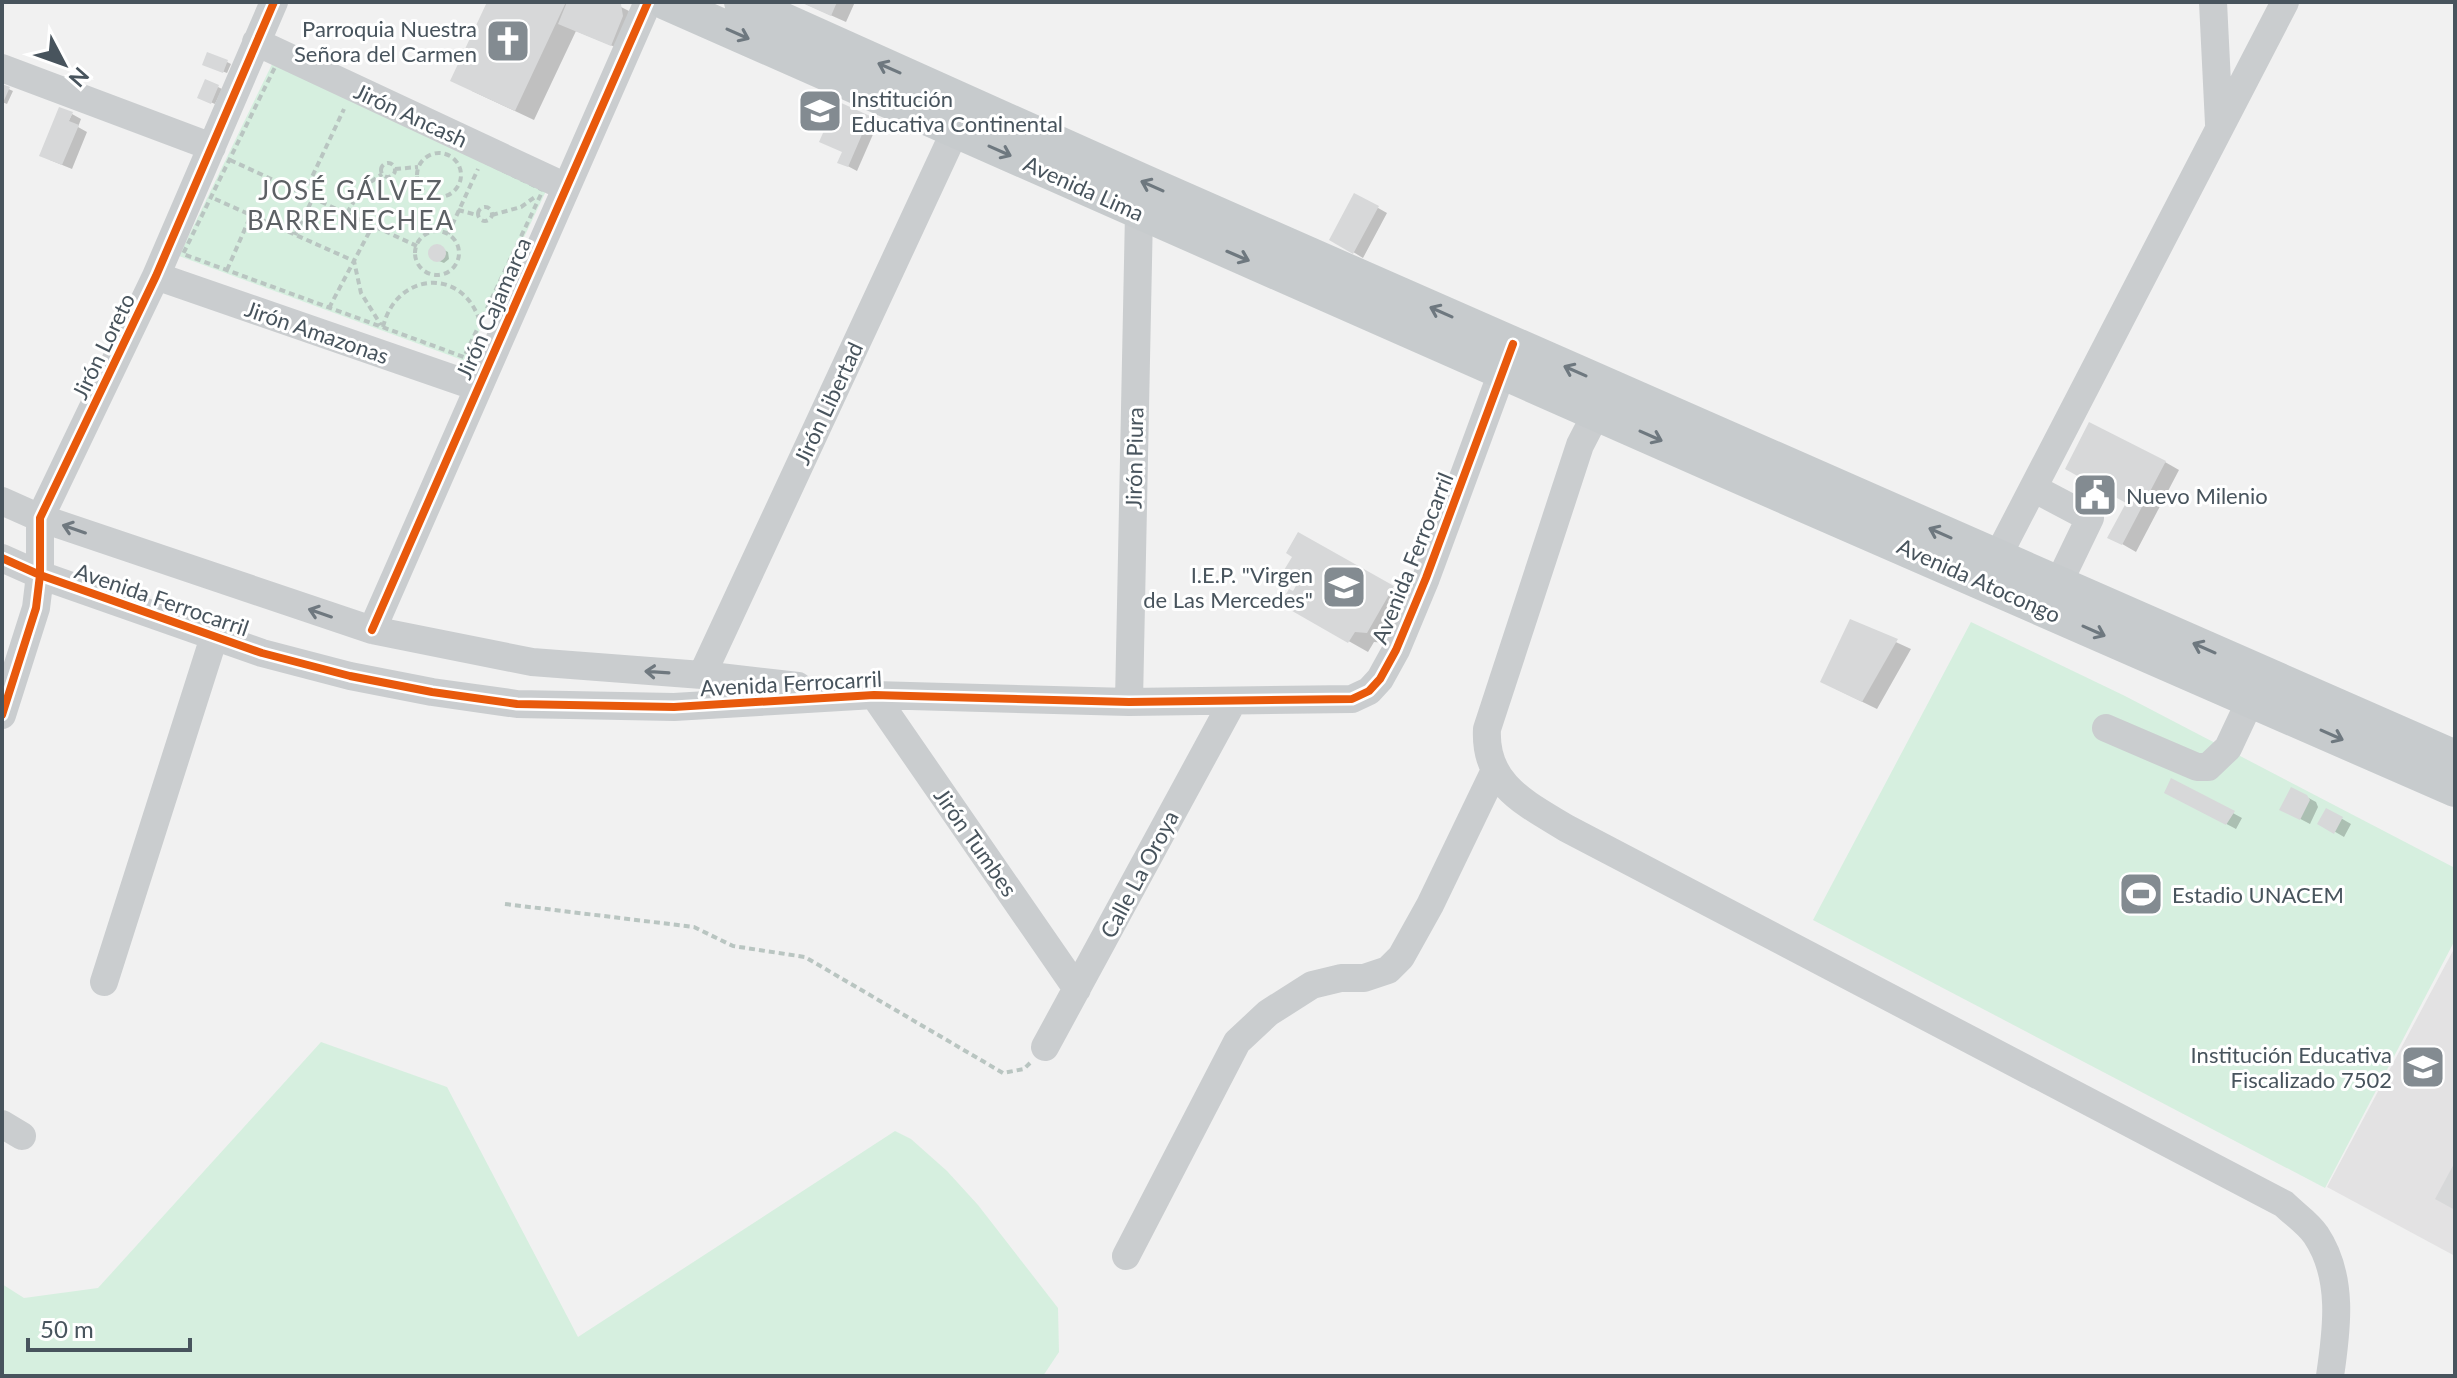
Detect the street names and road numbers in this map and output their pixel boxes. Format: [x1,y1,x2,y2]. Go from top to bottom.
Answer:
street label: Jirón Ancash [350,77,472,153]
street label: Avenida Lima [1020,149,1148,227]
street label: Jirón Cajamarca [450,233,536,383]
street label: Jirón Loreto [66,289,140,403]
street label: Jirón Amazonas [241,295,393,369]
street label: Jirón Libertad [788,337,868,469]
street label: Jirón Piura [1120,407,1148,509]
street label: Avenida Ferrocarril [1365,468,1459,648]
street label: Avenida Atocongo [1893,532,2065,628]
street label: Avenida Ferrocarril [71,557,253,641]
street label: Avenida Ferrocarril [699,665,883,701]
street label: Jirón Tumbes [929,783,1023,901]
street label: Calle La Oroya [1094,806,1184,942]

